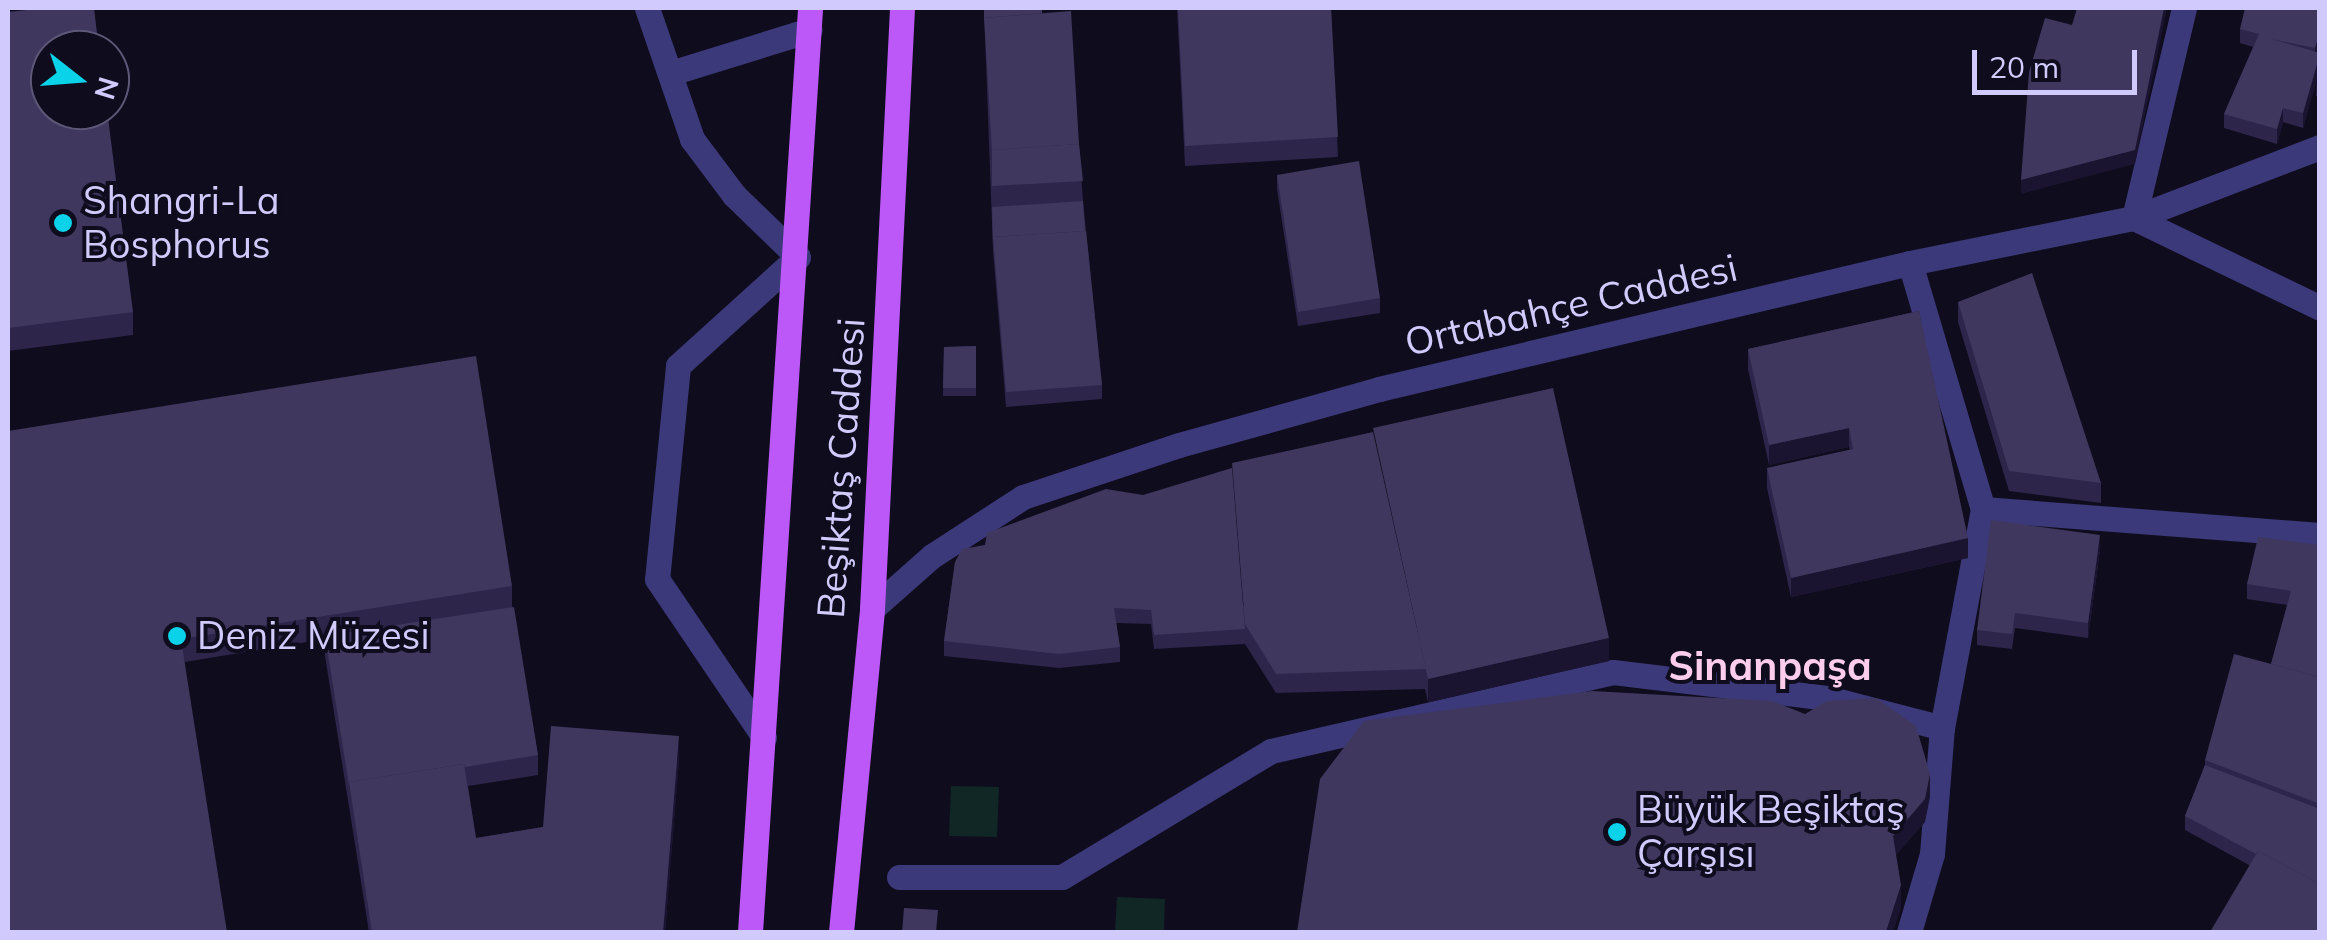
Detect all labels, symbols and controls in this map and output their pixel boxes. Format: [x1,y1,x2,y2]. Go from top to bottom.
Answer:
north arrow [30,30,130,130]
scale bar [1977,30,2142,92]
text: 20 m [1989,48,2059,86]
text: N [87,73,127,104]
place label: Shangri-La Bosphorus [83,178,280,268]
marker: Shangri-La Bosphorus [52,212,74,234]
street label: Ortabahçe Caddesi [1400,245,1742,365]
street label: Beşiktaş Caddesi [808,316,874,620]
place label: Deniz Müzesi [197,613,429,659]
marker: Deniz Müzesi [166,625,188,647]
district label: Sinanpaşa [1668,641,1872,689]
place label: Büyük Beşiktaş Çarşısı [1637,787,1905,876]
marker: Büyük Beşiktaş Çarşısı [1606,821,1628,843]

